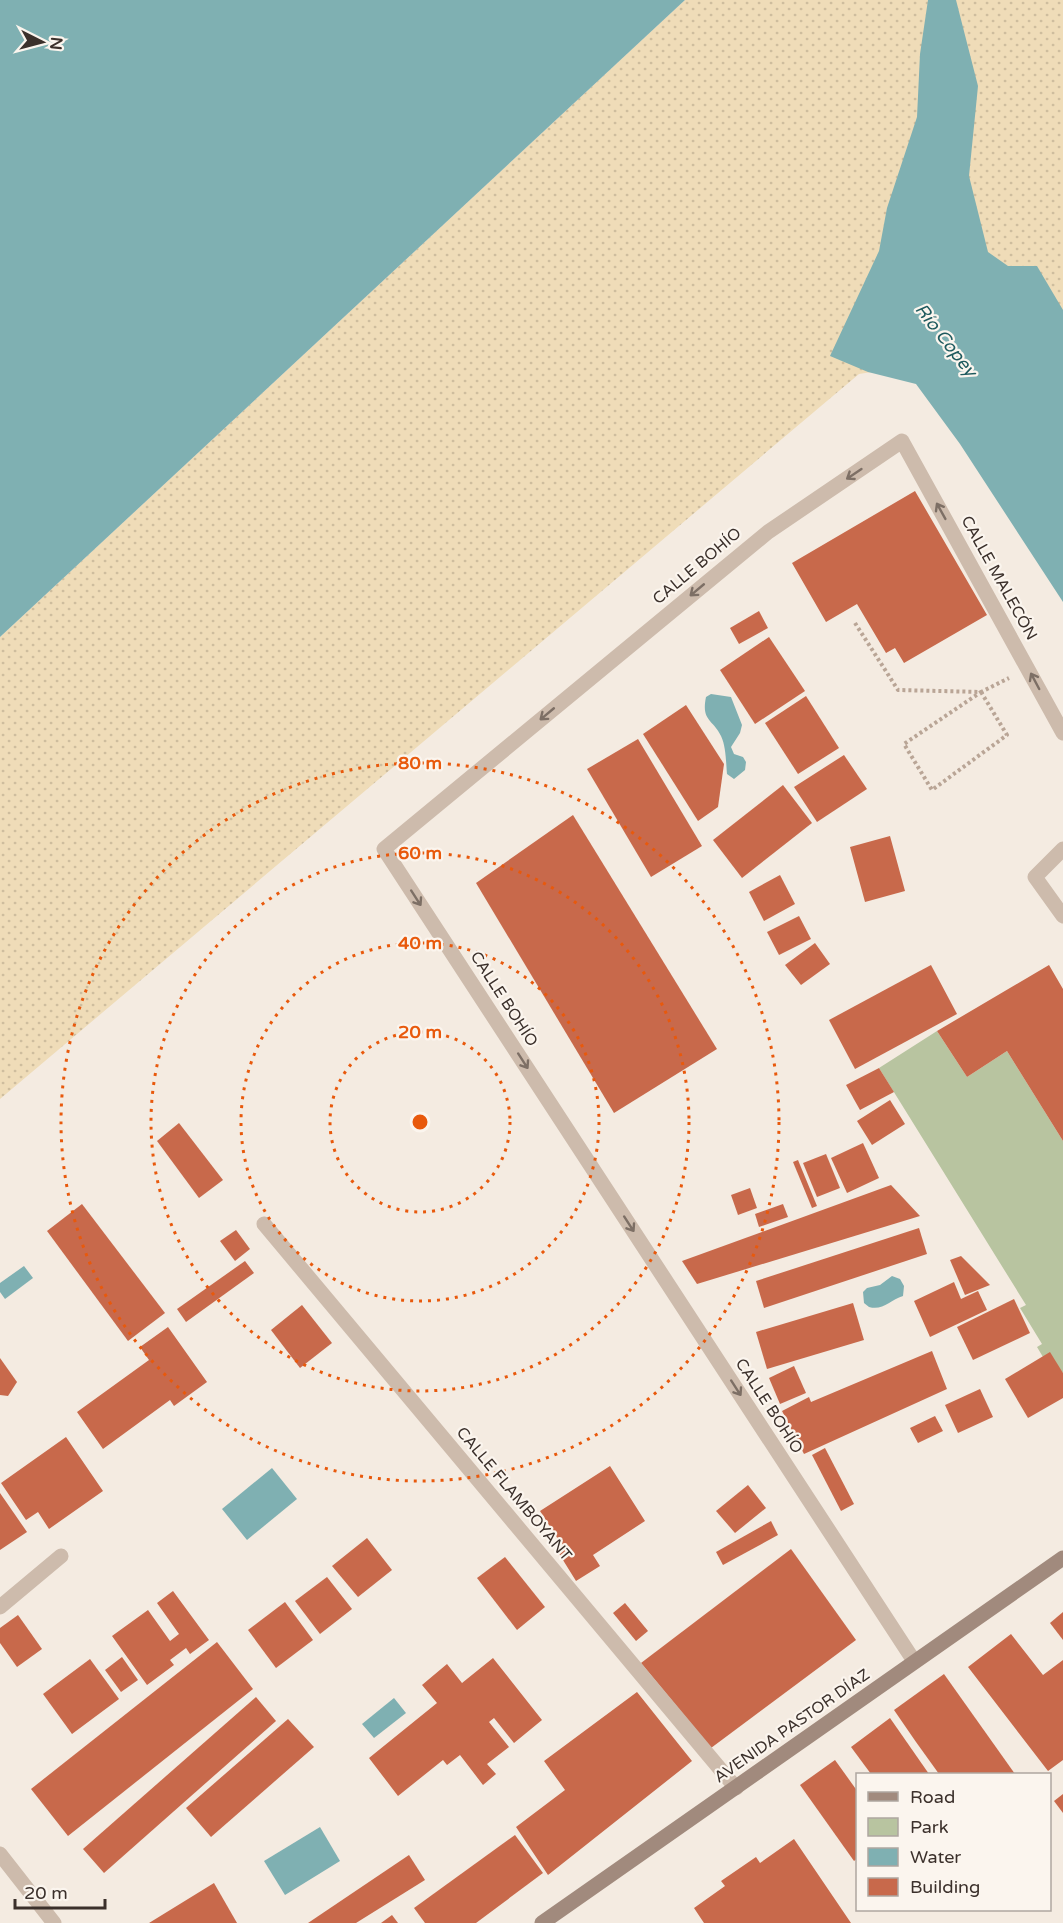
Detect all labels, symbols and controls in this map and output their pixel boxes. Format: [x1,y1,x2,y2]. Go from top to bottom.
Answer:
north arrow [12,12,72,72]
text: N [45,36,67,51]
water label: Río Copey [910,299,983,383]
one-way arrow [845,467,862,480]
one-way arrow [935,502,946,520]
street label: CALLE MALECÓN [957,512,1041,644]
street label: CALLE BOHÍO [649,523,745,609]
one-way arrow [689,583,705,596]
one-way arrow [1029,673,1041,691]
one-way arrow [540,707,555,721]
text: 80 m [398,752,442,774]
text: 60 m [398,842,442,864]
one-way arrow [410,889,422,905]
text: 40 m [398,932,442,954]
street label: CALLE BOHÍO [466,948,542,1050]
text: 20 m [398,1021,442,1043]
one-way arrow [517,1052,529,1069]
centre of rings [410,1112,430,1132]
one-way arrow [623,1215,635,1232]
street label: CALLE BOHÍO [731,1355,807,1457]
one-way arrow [729,1379,742,1396]
street label: CALLE FLAMBOYANT [452,1423,576,1565]
street label: AVENIDA PASTOR DÍAZ [710,1665,874,1787]
legend [856,1773,1051,1911]
text: Road [910,1786,955,1808]
text: Park [910,1816,949,1838]
text: Water [910,1846,961,1868]
scale bar [15,1872,105,1910]
text: Building [910,1876,980,1898]
text: 20 m [24,1882,68,1904]

